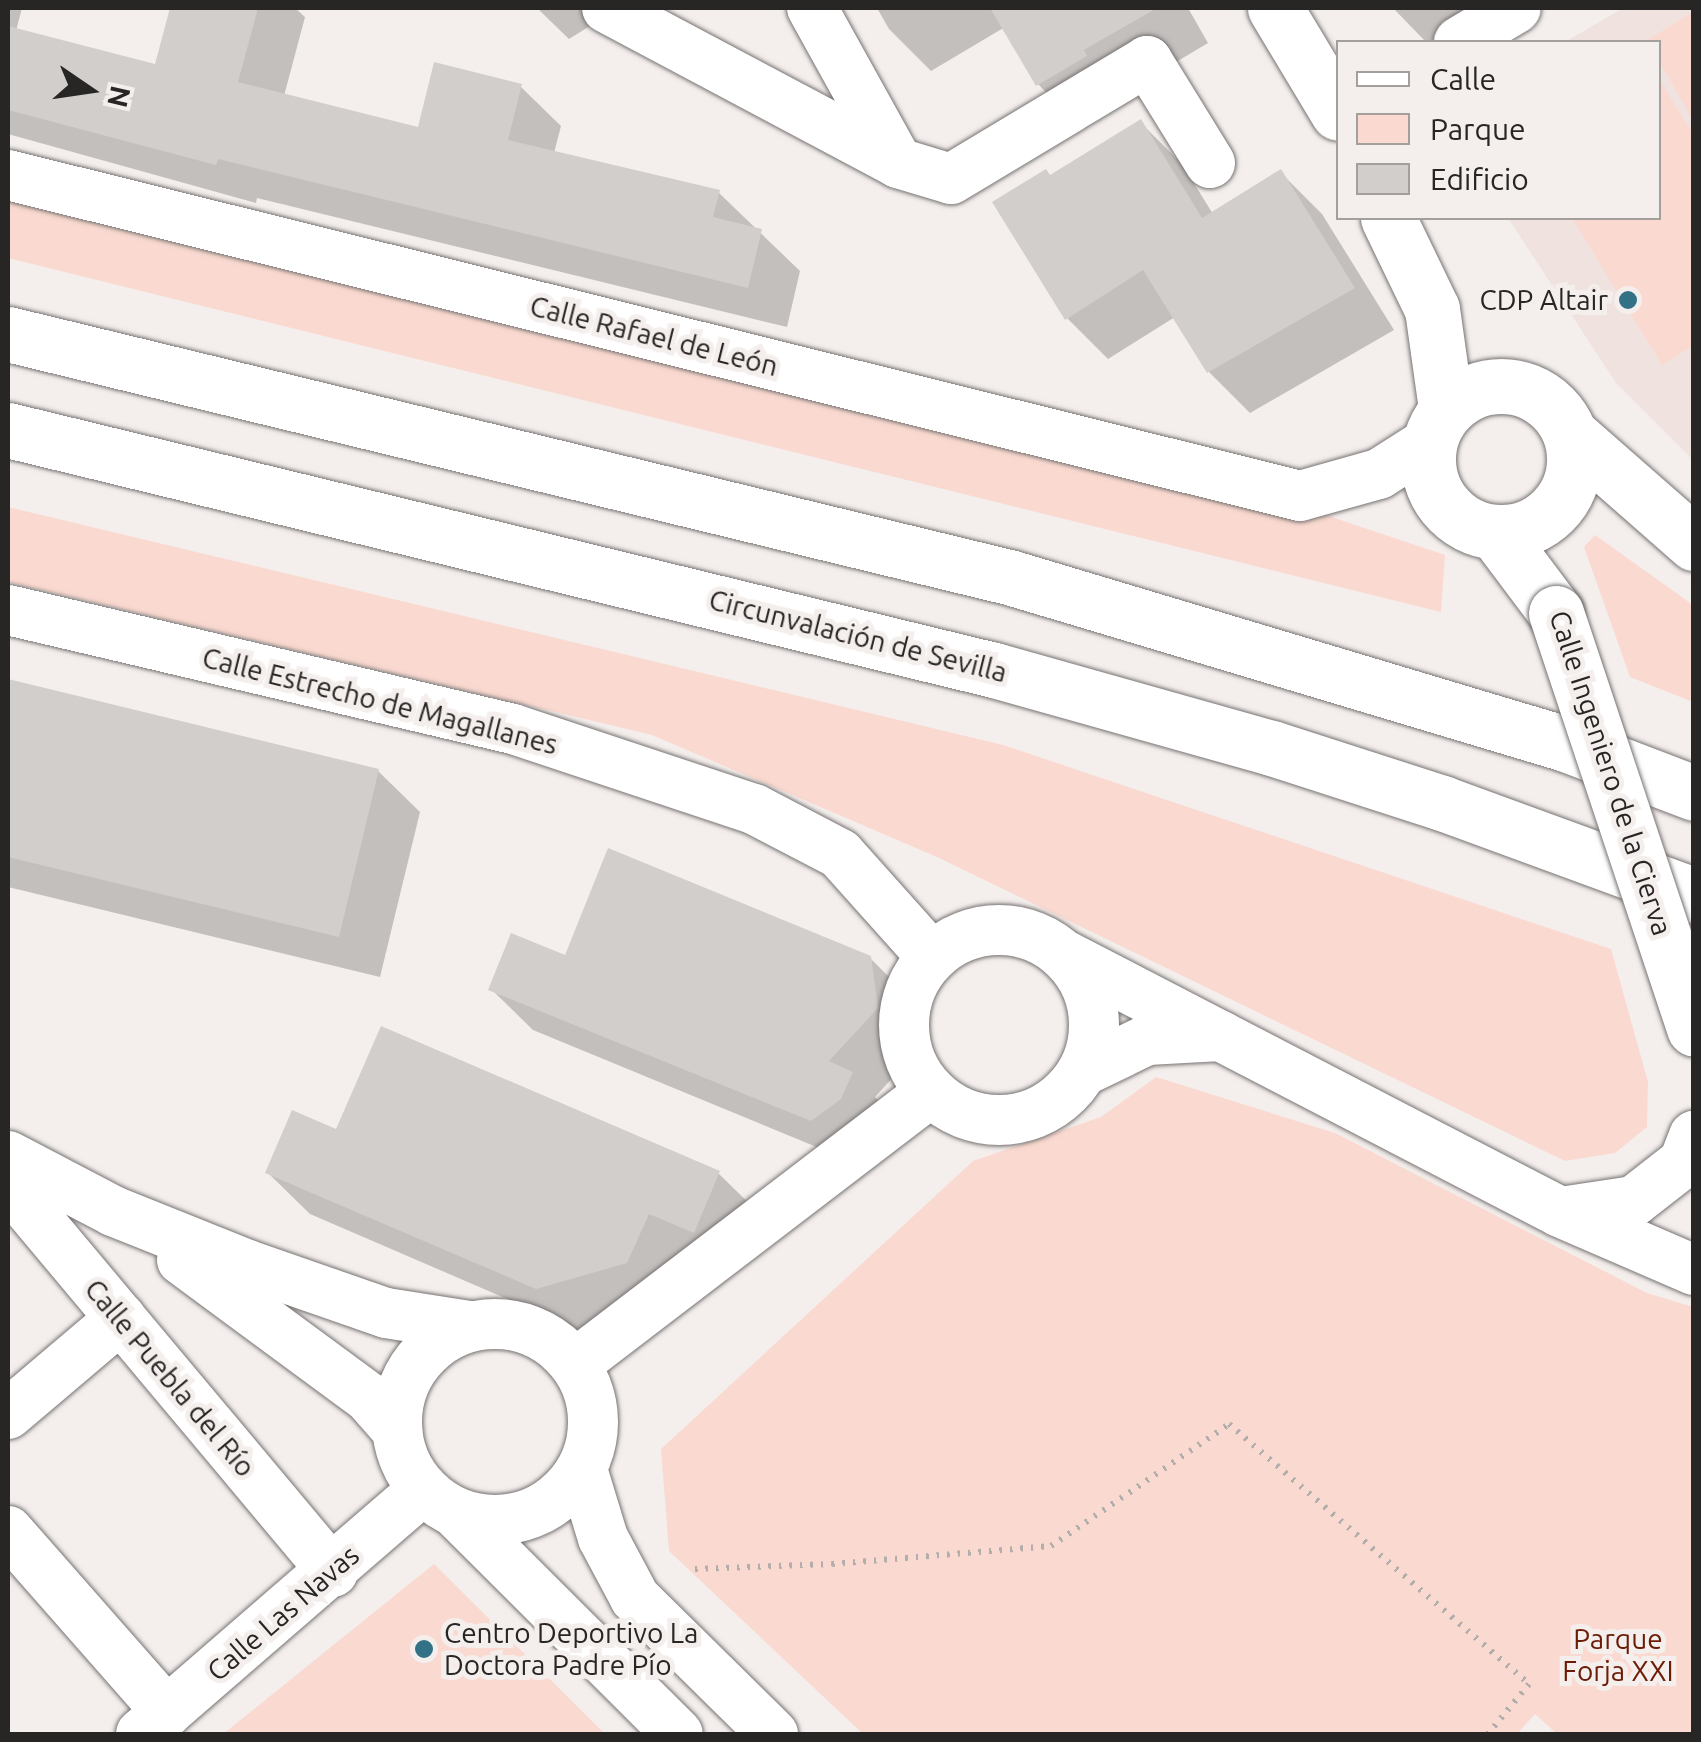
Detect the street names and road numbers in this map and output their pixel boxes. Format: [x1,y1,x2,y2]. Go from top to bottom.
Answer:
street label: Calle Rafael de León [526,289,782,383]
street label: Circunvalación de Sevilla [706,583,1010,689]
street label: Calle Ingeniero de la Cierva [1543,606,1679,940]
street label: Calle Estrecho de Magallanes [199,641,561,761]
street label: Calle Puebla del Río [78,1273,262,1483]
street label: Calle Las Navas [200,1538,366,1688]

